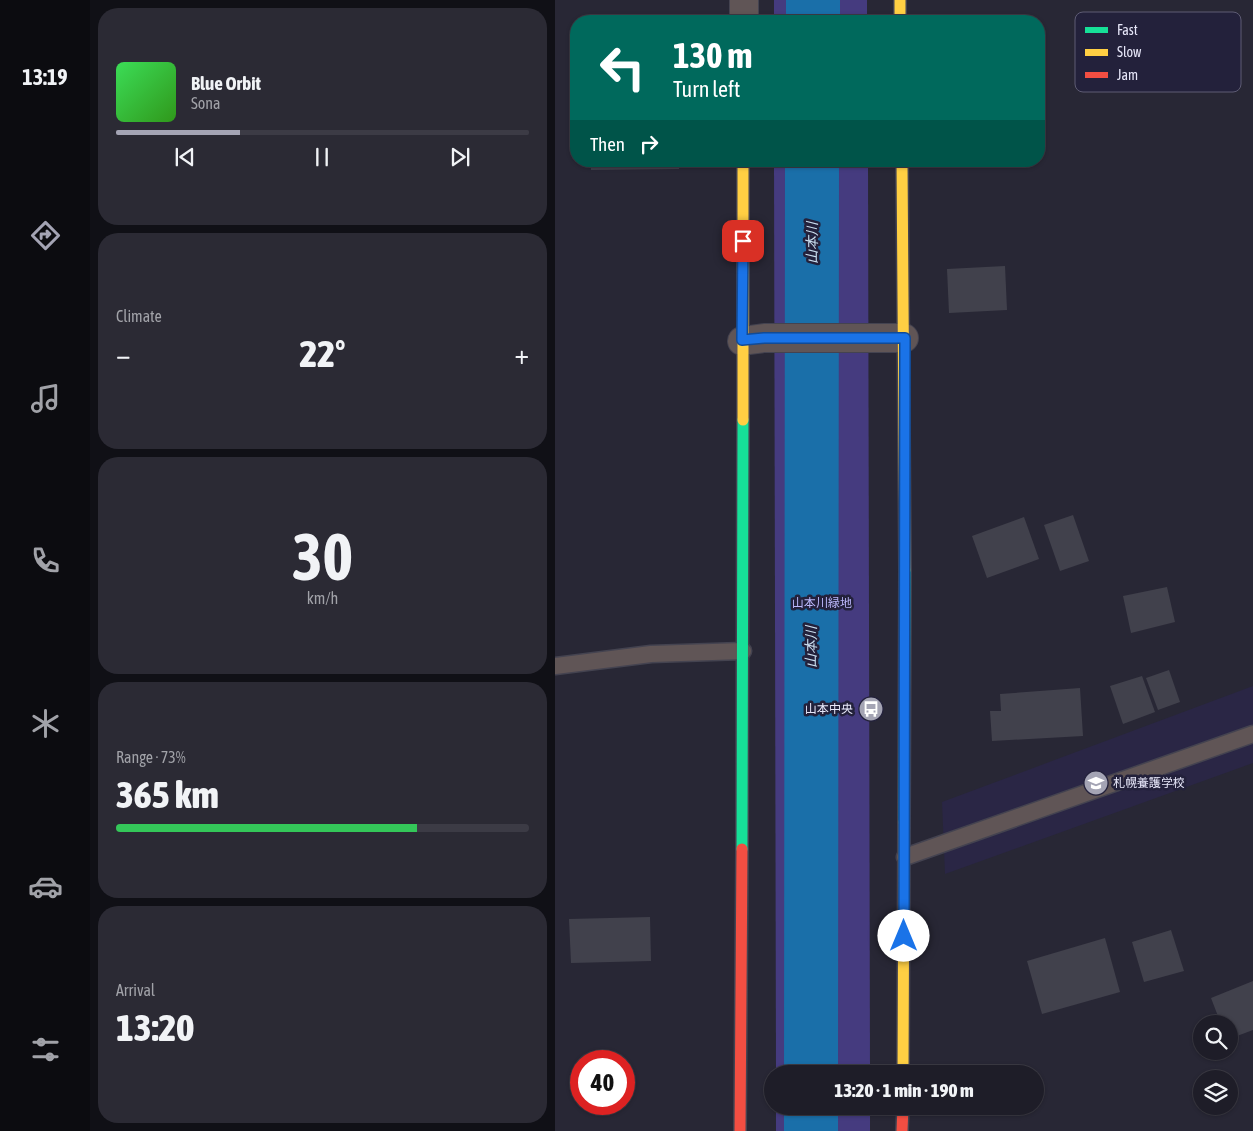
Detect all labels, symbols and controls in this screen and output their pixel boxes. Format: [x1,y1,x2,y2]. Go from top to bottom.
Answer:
legend [1075,12,1241,92]
text: Fast [1117,22,1138,38]
icon: left [590,35,655,100]
text: 130 m [673,35,752,75]
text: Slow [1117,44,1142,60]
text: 13:19 [22,64,68,90]
text: Jam [1117,67,1138,83]
text: Blue Orbit [191,72,261,94]
text: Turn left [673,76,740,102]
text: Sona [191,94,220,112]
icon: right [635,130,663,158]
text: Then [590,133,625,155]
icon: previous [171,143,199,171]
icon: pause [308,143,336,171]
icon: next [446,143,474,171]
icon: directions [28,218,63,253]
pin [722,220,764,262]
water label: 山本川 [804,220,820,264]
icon: arrive [729,227,757,255]
text: Climate [116,307,162,325]
text: 22° [299,332,346,375]
text: − [116,338,131,370]
text: + [514,338,529,370]
icon: music [28,381,63,416]
text: 30 [292,519,353,594]
icon: phone [28,543,63,578]
text: km/h [307,589,338,607]
park label: 山本川緑地 [792,596,852,610]
water label: 山本川 [803,624,819,668]
bus stop icon: 山本中央 [858,696,884,722]
place label: 山本中央 [805,702,853,716]
icon: climate [28,706,63,741]
text: Range · 73% [116,748,186,766]
school or university icon: 札幌養護学校 [1083,770,1109,796]
text: 365 km [116,773,219,816]
place label: 札幌養護学校 [1113,776,1185,790]
icon: car [28,869,63,904]
position arrow [877,909,929,961]
text: Arrival [116,981,155,999]
text: 13:20 [116,1006,194,1049]
map controls [1193,1015,1238,1115]
button: search [1193,1015,1238,1060]
icon: filters [28,1032,63,1067]
speed limit sign: 40 [570,1050,635,1115]
button: layers [1193,1070,1238,1115]
text: 13:20 · 1 min · 190 m [834,1079,974,1101]

